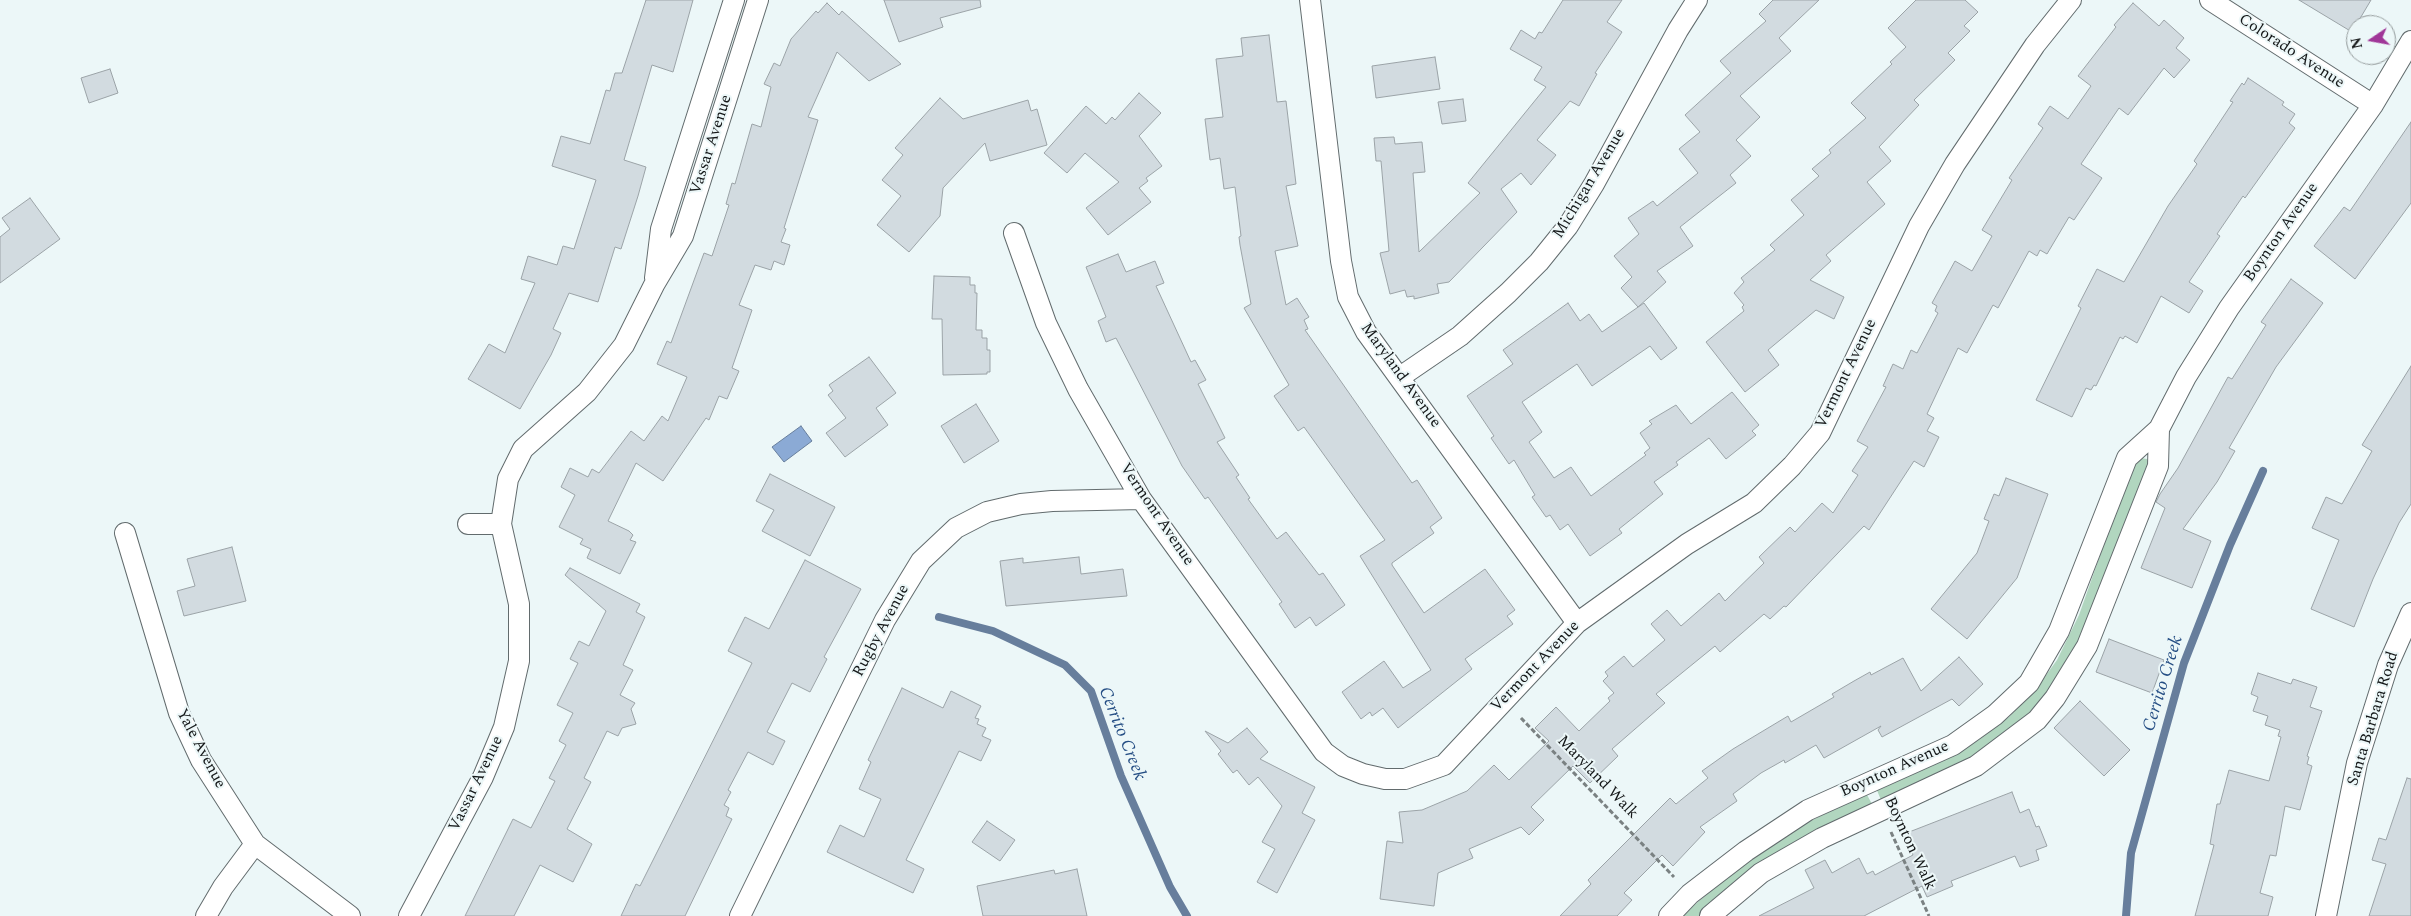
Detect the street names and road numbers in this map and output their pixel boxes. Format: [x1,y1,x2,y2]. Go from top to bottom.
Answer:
street label: Colorado Avenue [2234,11,2348,93]
street label: Vassar Avenue [687,93,737,197]
street label: Michigan Avenue [1550,126,1630,242]
street label: Boynton Avenue [2241,180,2323,286]
street label: Vermont Avenue [1812,316,1882,432]
street label: Maryland Avenue [1356,320,1444,432]
street label: Vermont Avenue [1115,460,1197,570]
street label: Rugby Avenue [850,582,914,680]
street label: Vermont Avenue [1488,617,1584,717]
street label: Santa Barbara Road [2344,650,2404,788]
street label: Yale Avenue [171,706,229,792]
street label: Maryland Walk [1552,732,1642,824]
street label: Vassar Avenue [446,733,508,835]
street label: Boynton Avenue [1838,737,1952,803]
street label: Boynton Walk [1879,794,1939,894]

